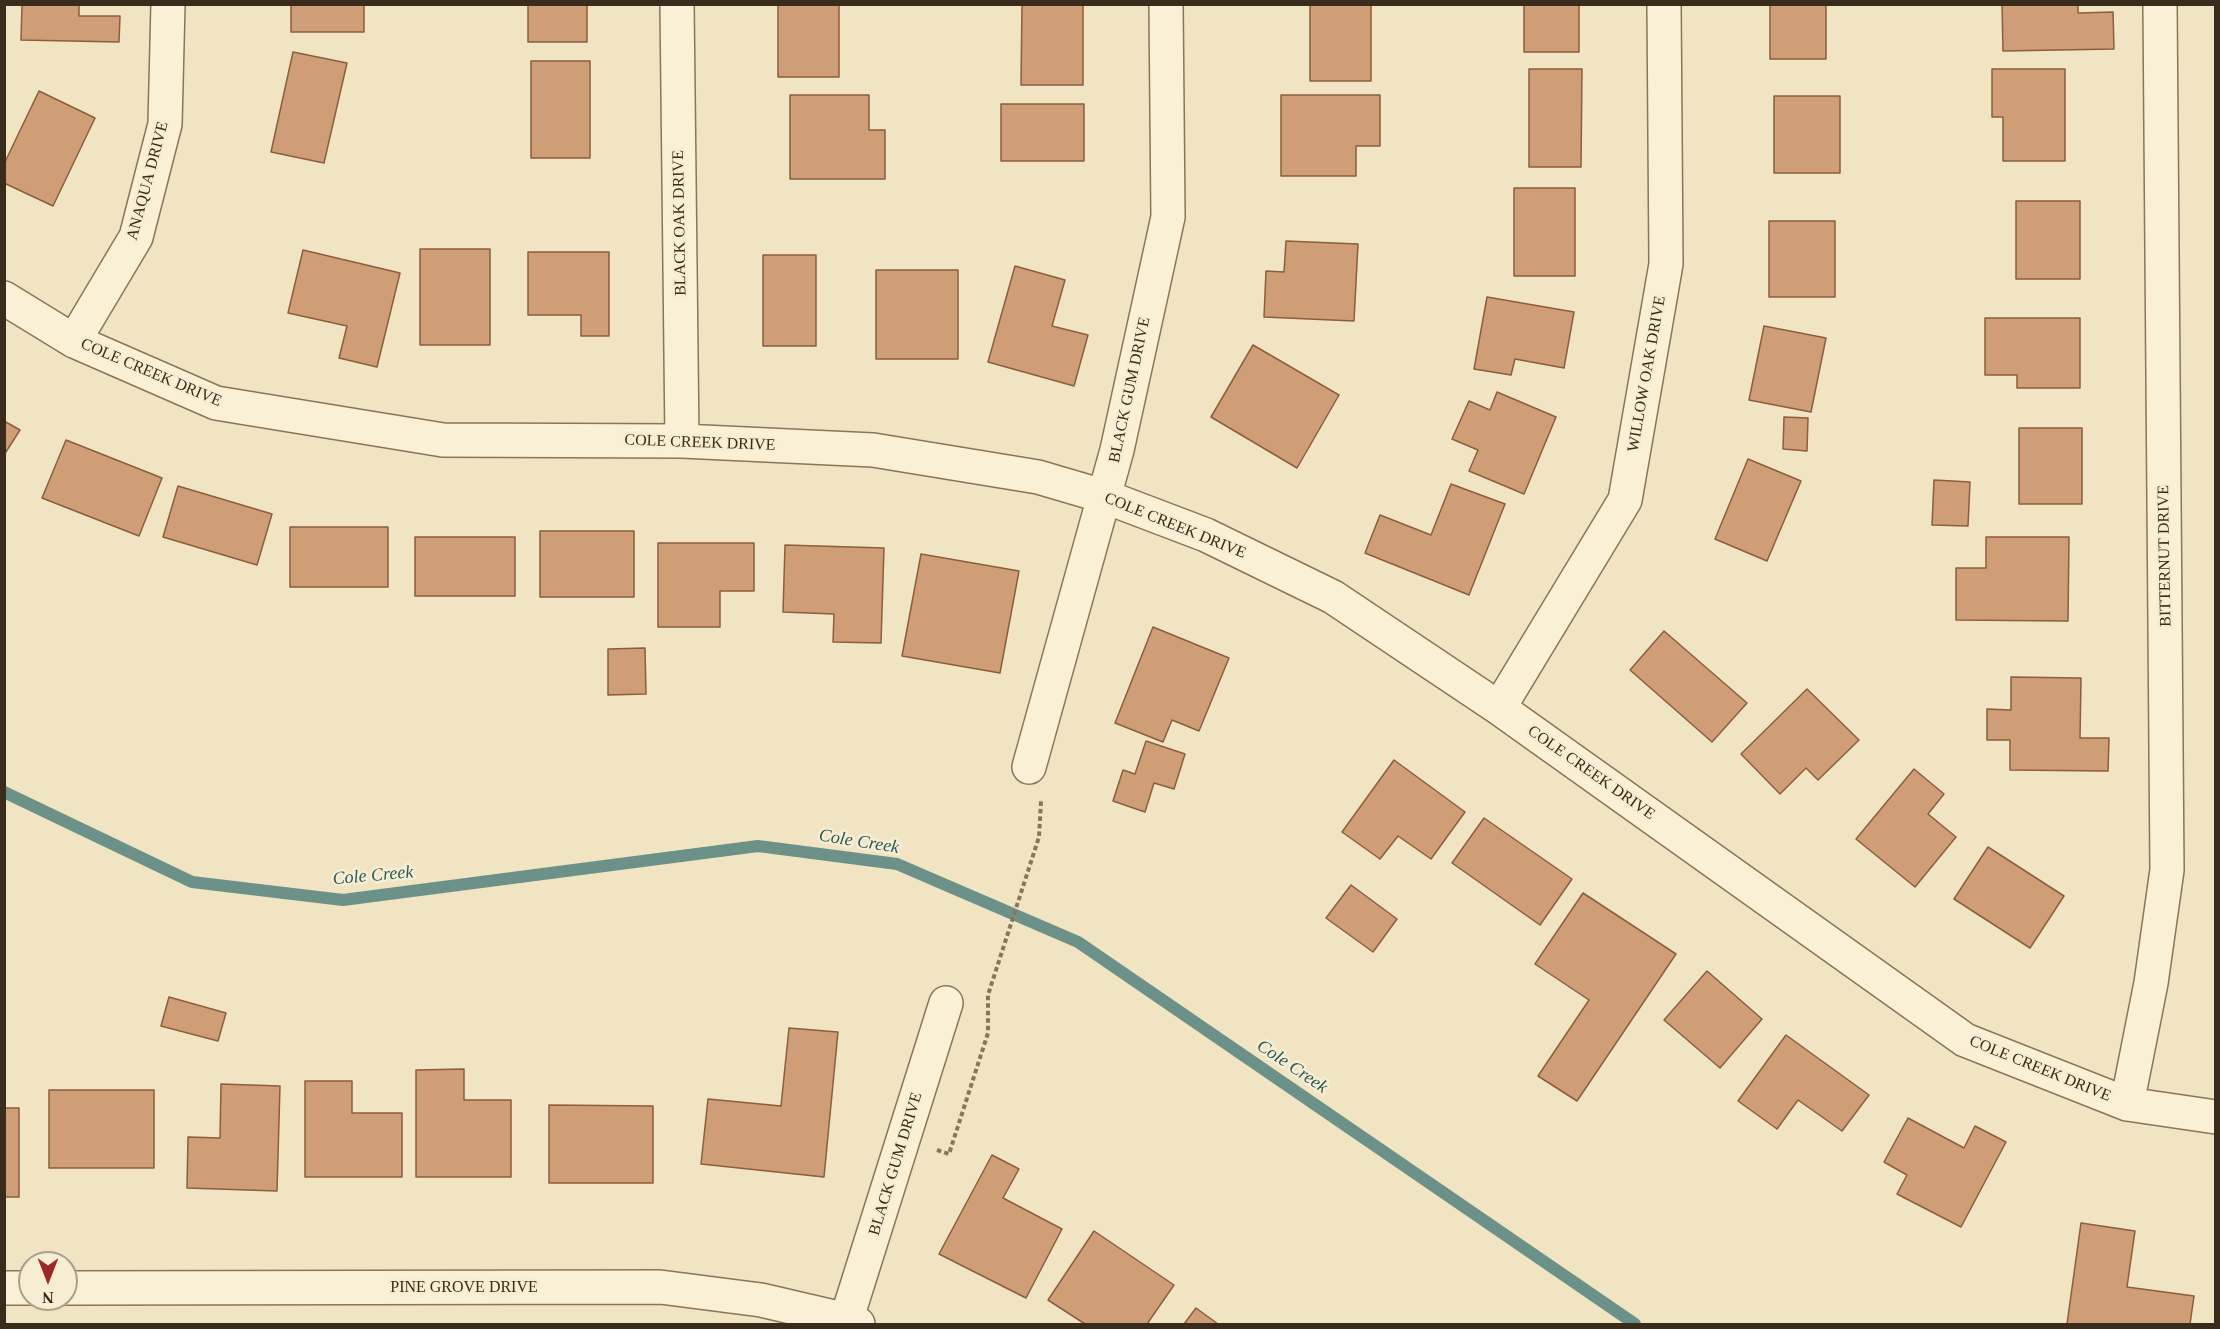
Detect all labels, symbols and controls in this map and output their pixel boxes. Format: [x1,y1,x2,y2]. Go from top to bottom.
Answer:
street label: ANAQUA DRIVE [123,119,173,243]
street label: BLACK OAK DRIVE [669,150,691,296]
street label: WILLOW OAK DRIVE [1624,294,1670,454]
street label: BLACK GUM DRIVE [1105,315,1155,465]
street label: COLE CREEK DRIVE [78,335,224,411]
street label: COLE CREEK DRIVE [624,431,776,455]
street label: BITTERNUT DRIVE [2154,485,2176,627]
street label: COLE CREEK DRIVE [1101,489,1249,563]
street label: COLE CREEK DRIVE [1524,722,1658,824]
water label: Cole Creek [817,825,901,859]
water label: Cole Creek [332,862,414,890]
street label: COLE CREEK DRIVE [1966,1032,2114,1106]
water label: Cole Creek [1252,1035,1332,1099]
street label: BLACK GUM DRIVE [865,1090,927,1238]
north arrow [18,1251,78,1311]
street label: PINE GROVE DRIVE [390,1278,538,1298]
text: N [42,1289,54,1306]

